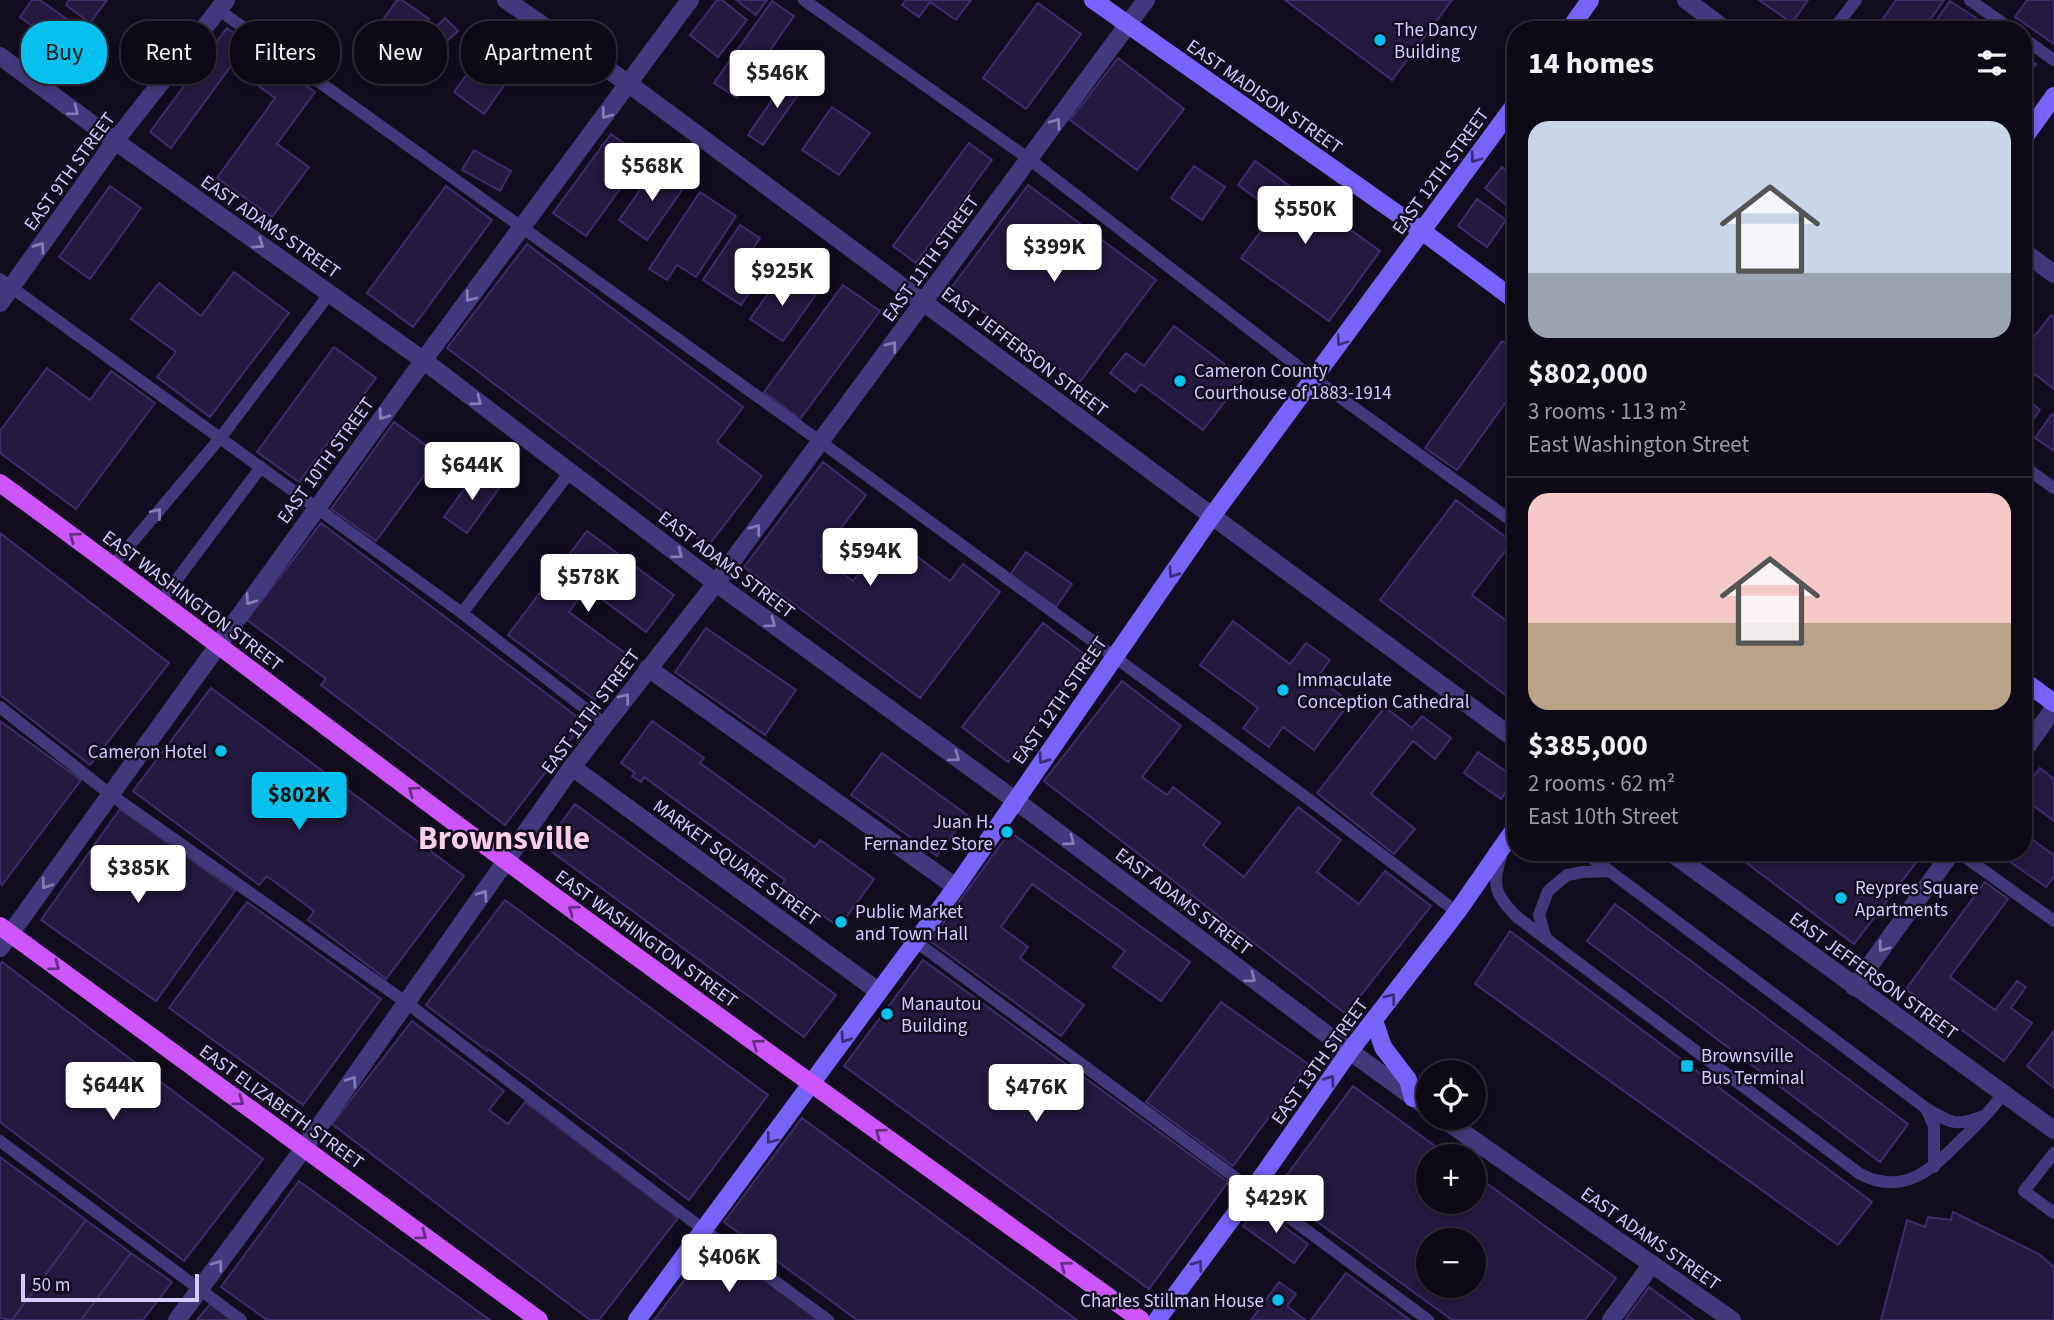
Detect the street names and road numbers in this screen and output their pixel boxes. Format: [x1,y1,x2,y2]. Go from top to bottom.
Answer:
street label: EAST MADISON STREET [1181,33,1348,161]
street label: EAST 12TH STREET [1386,103,1496,241]
street label: EAST 9TH STREET [18,107,123,237]
street label: EAST ADAMS STREET [195,169,345,286]
street label: EAST 11TH STREET [876,190,986,328]
street label: EAST JEFFERSON STREET [935,281,1113,424]
street label: EAST 10TH STREET [271,392,381,530]
street label: EAST ADAMS STREET [652,505,800,626]
street label: EAST WASHINGTON STREET [96,524,288,678]
street label: EAST 12TH STREET [1006,632,1114,770]
street label: EAST 11TH STREET [535,644,647,780]
street label: MARKET SQUARE STREET [647,793,825,933]
street label: EAST ADAMS STREET [1109,842,1257,963]
street label: EAST WASHINGTON STREET [549,864,743,1015]
street label: EAST JEFFERSON STREET [1783,906,1963,1047]
street label: EAST 13TH STREET [1265,993,1375,1131]
street label: EAST ELIZABETH STREET [193,1038,369,1176]
street label: EAST ADAMS STREET [1575,1181,1725,1298]

